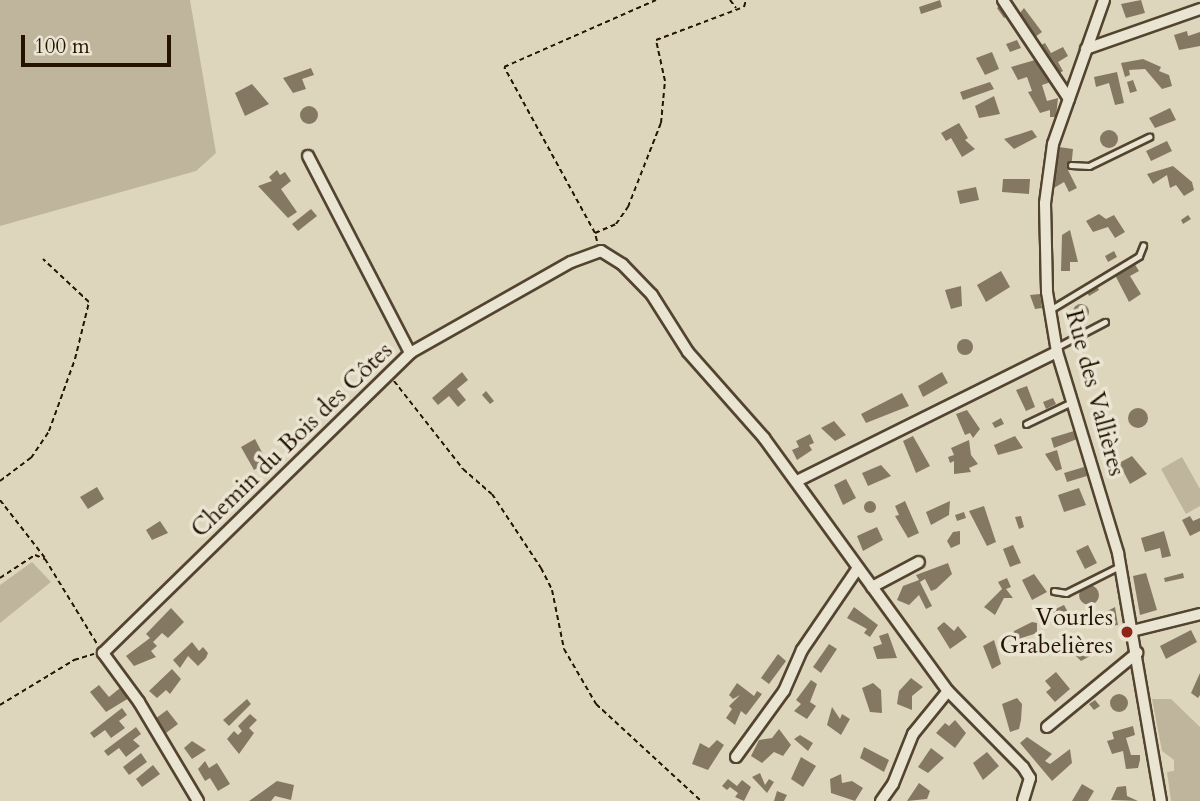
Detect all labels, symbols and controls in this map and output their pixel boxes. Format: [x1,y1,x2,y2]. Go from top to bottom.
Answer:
scale bar [24,21,175,65]
text: 100 m [34,32,90,61]
street label: Rue des Vallières [1059,307,1131,479]
street label: Chemin du Bois des Côtes [185,336,399,544]
place label: Vourles Grabelières [1000,604,1113,660]
marker: Vourles Grabelières [1119,624,1135,640]

